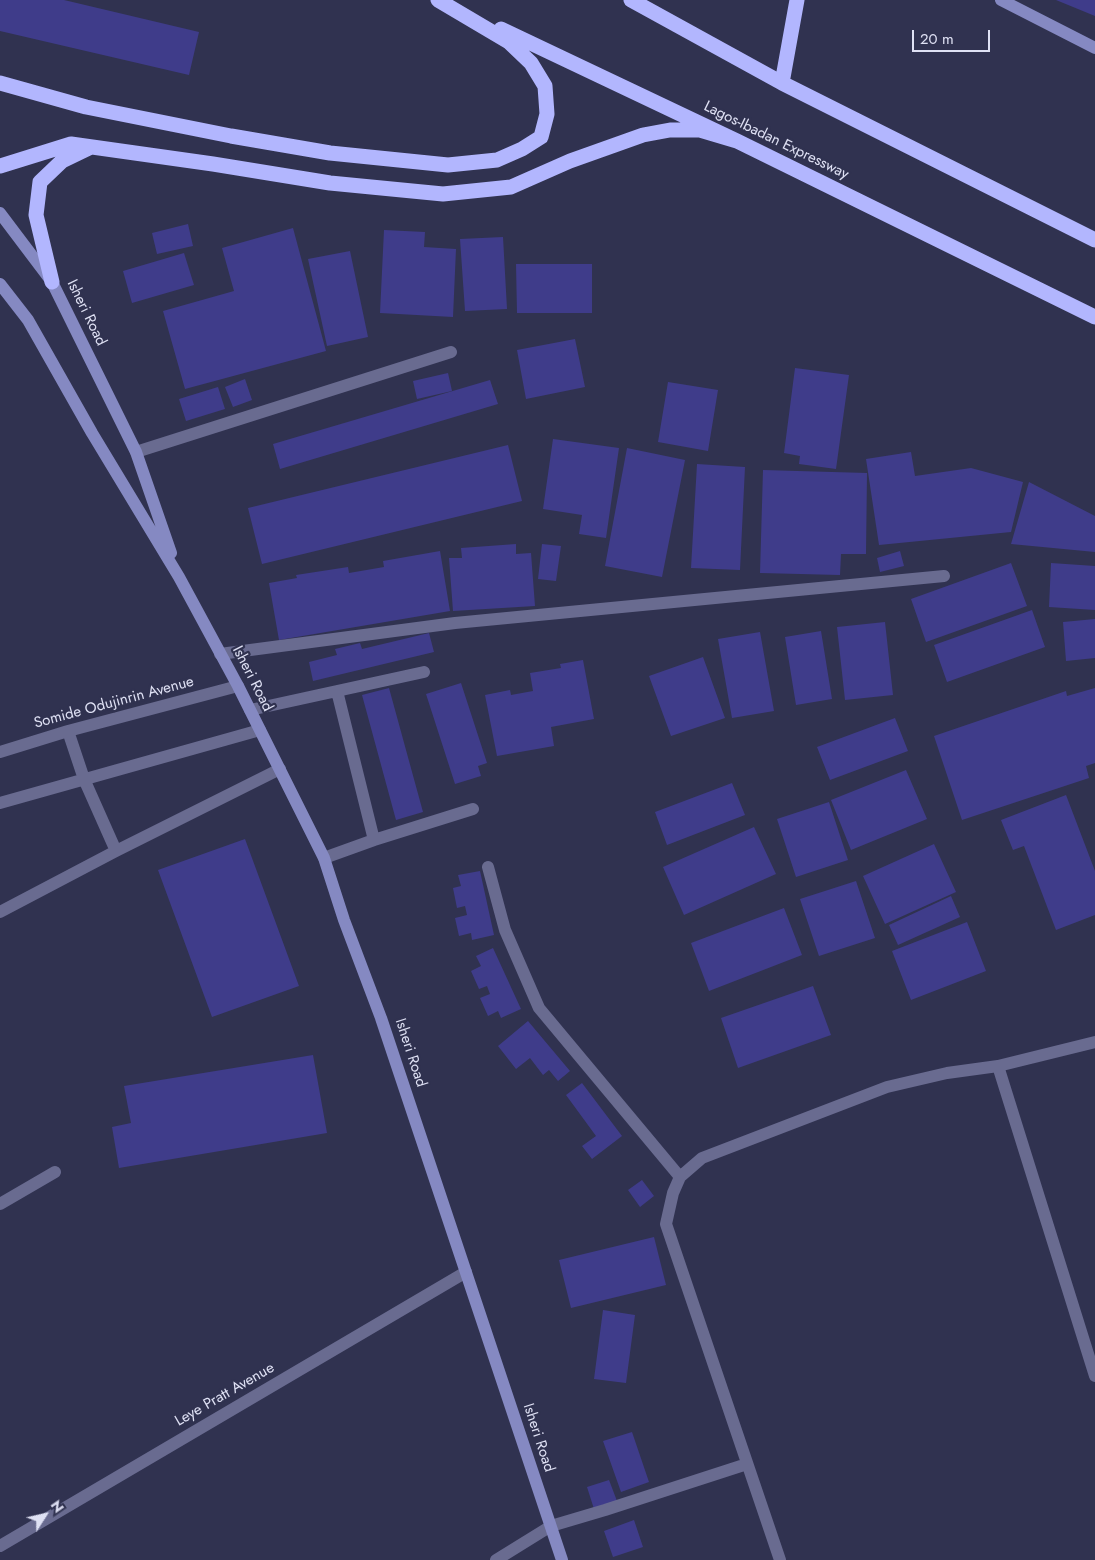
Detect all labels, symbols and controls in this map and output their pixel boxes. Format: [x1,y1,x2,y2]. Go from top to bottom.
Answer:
scale bar [915,20,992,52]
text: 20 m [920,28,954,50]
street label: Lagos-Ibadan Expressway [701,98,851,184]
street label: Isheri Road [62,277,110,349]
street label: Isheri Road [228,643,276,715]
street label: Somide Odujinrin Avenue [32,673,196,733]
street label: Isheri Road [390,1016,430,1090]
street label: Leye Pratt Avenue [172,1359,278,1431]
street label: Isheri Road [518,1401,558,1475]
north arrow [20,1490,70,1540]
text: N [46,1496,69,1517]

